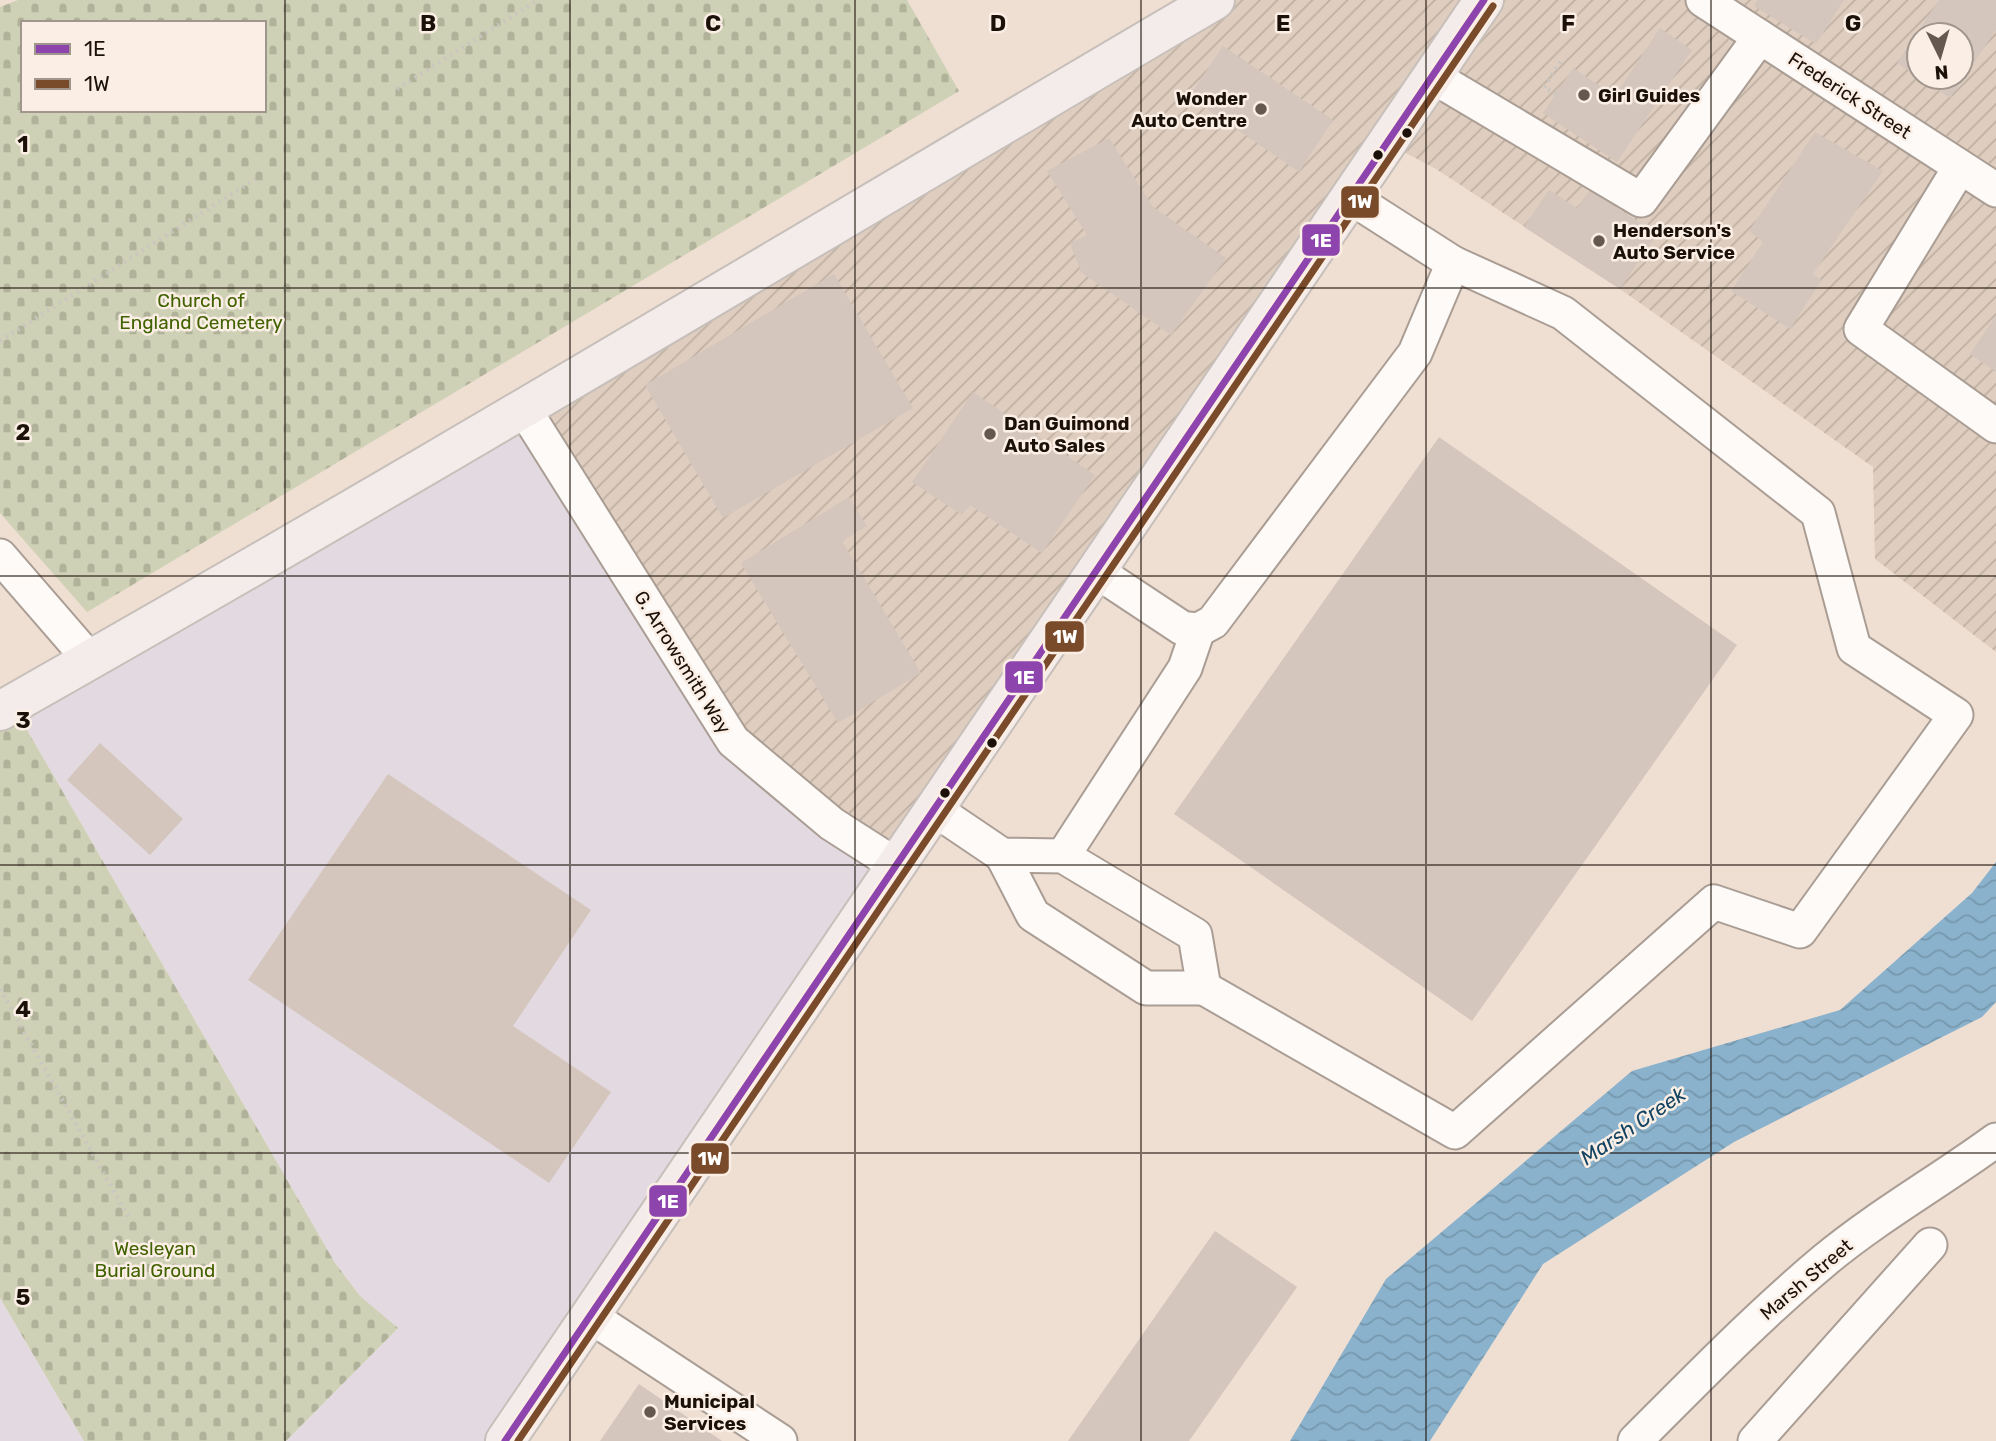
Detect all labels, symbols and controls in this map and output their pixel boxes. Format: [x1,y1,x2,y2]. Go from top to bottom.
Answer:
text: B [420,9,436,37]
text: C [705,9,721,37]
text: D [990,9,1006,37]
text: E [1276,9,1290,37]
text: F [1561,9,1575,37]
text: G [1845,9,1861,37]
legend [21,21,266,112]
north arrow [1905,21,1975,91]
text: 1E [84,36,106,61]
street label: Frederick Street [1784,47,1916,144]
text: N [1934,60,1949,84]
text: 1W [84,71,110,96]
place label: Girl Guides [1598,84,1700,107]
place label: Wonder Auto Centre [1131,87,1247,132]
marker: Girl Guides [1576,87,1592,103]
marker: Wonder Auto Centre [1253,101,1269,117]
unlabelled marker [1400,126,1414,140]
text: 1 [17,130,29,158]
unlabelled marker [1371,148,1385,162]
line badge: 1W [1340,185,1380,219]
text: 1W [1347,190,1373,213]
place label: Henderson's Auto Service [1613,219,1735,264]
line badge: 1E [1301,223,1341,257]
text: 1E [1310,229,1332,252]
marker: Henderson's Auto Service [1591,233,1607,249]
park label: Church of England Cemetery [119,289,283,334]
place label: Dan Guimond Auto Sales [1004,412,1130,457]
text: 2 [16,418,30,446]
marker: Dan Guimond Auto Sales [982,426,998,442]
street label: G. Arrowsmith Way [629,586,736,738]
line badge: 1W [1044,620,1085,653]
text: 1W [1052,625,1078,648]
line badge: 1E [1004,660,1044,694]
text: 1E [1013,666,1035,689]
text: 3 [15,706,31,734]
unlabelled marker [985,736,999,750]
unlabelled marker [938,786,952,800]
text: 4 [15,995,31,1023]
water label: Marsh Creek [1575,1080,1691,1170]
line badge: 1W [690,1142,730,1175]
text: 1W [697,1147,723,1170]
line badge: 1E [648,1184,688,1218]
text: 1E [657,1190,679,1213]
street label: Marsh Street [1755,1234,1858,1325]
park label: Wesleyan Burial Ground [95,1237,215,1282]
text: 5 [16,1283,31,1311]
place label: Municipal Services [664,1390,755,1435]
marker: Municipal Services [642,1404,658,1420]

